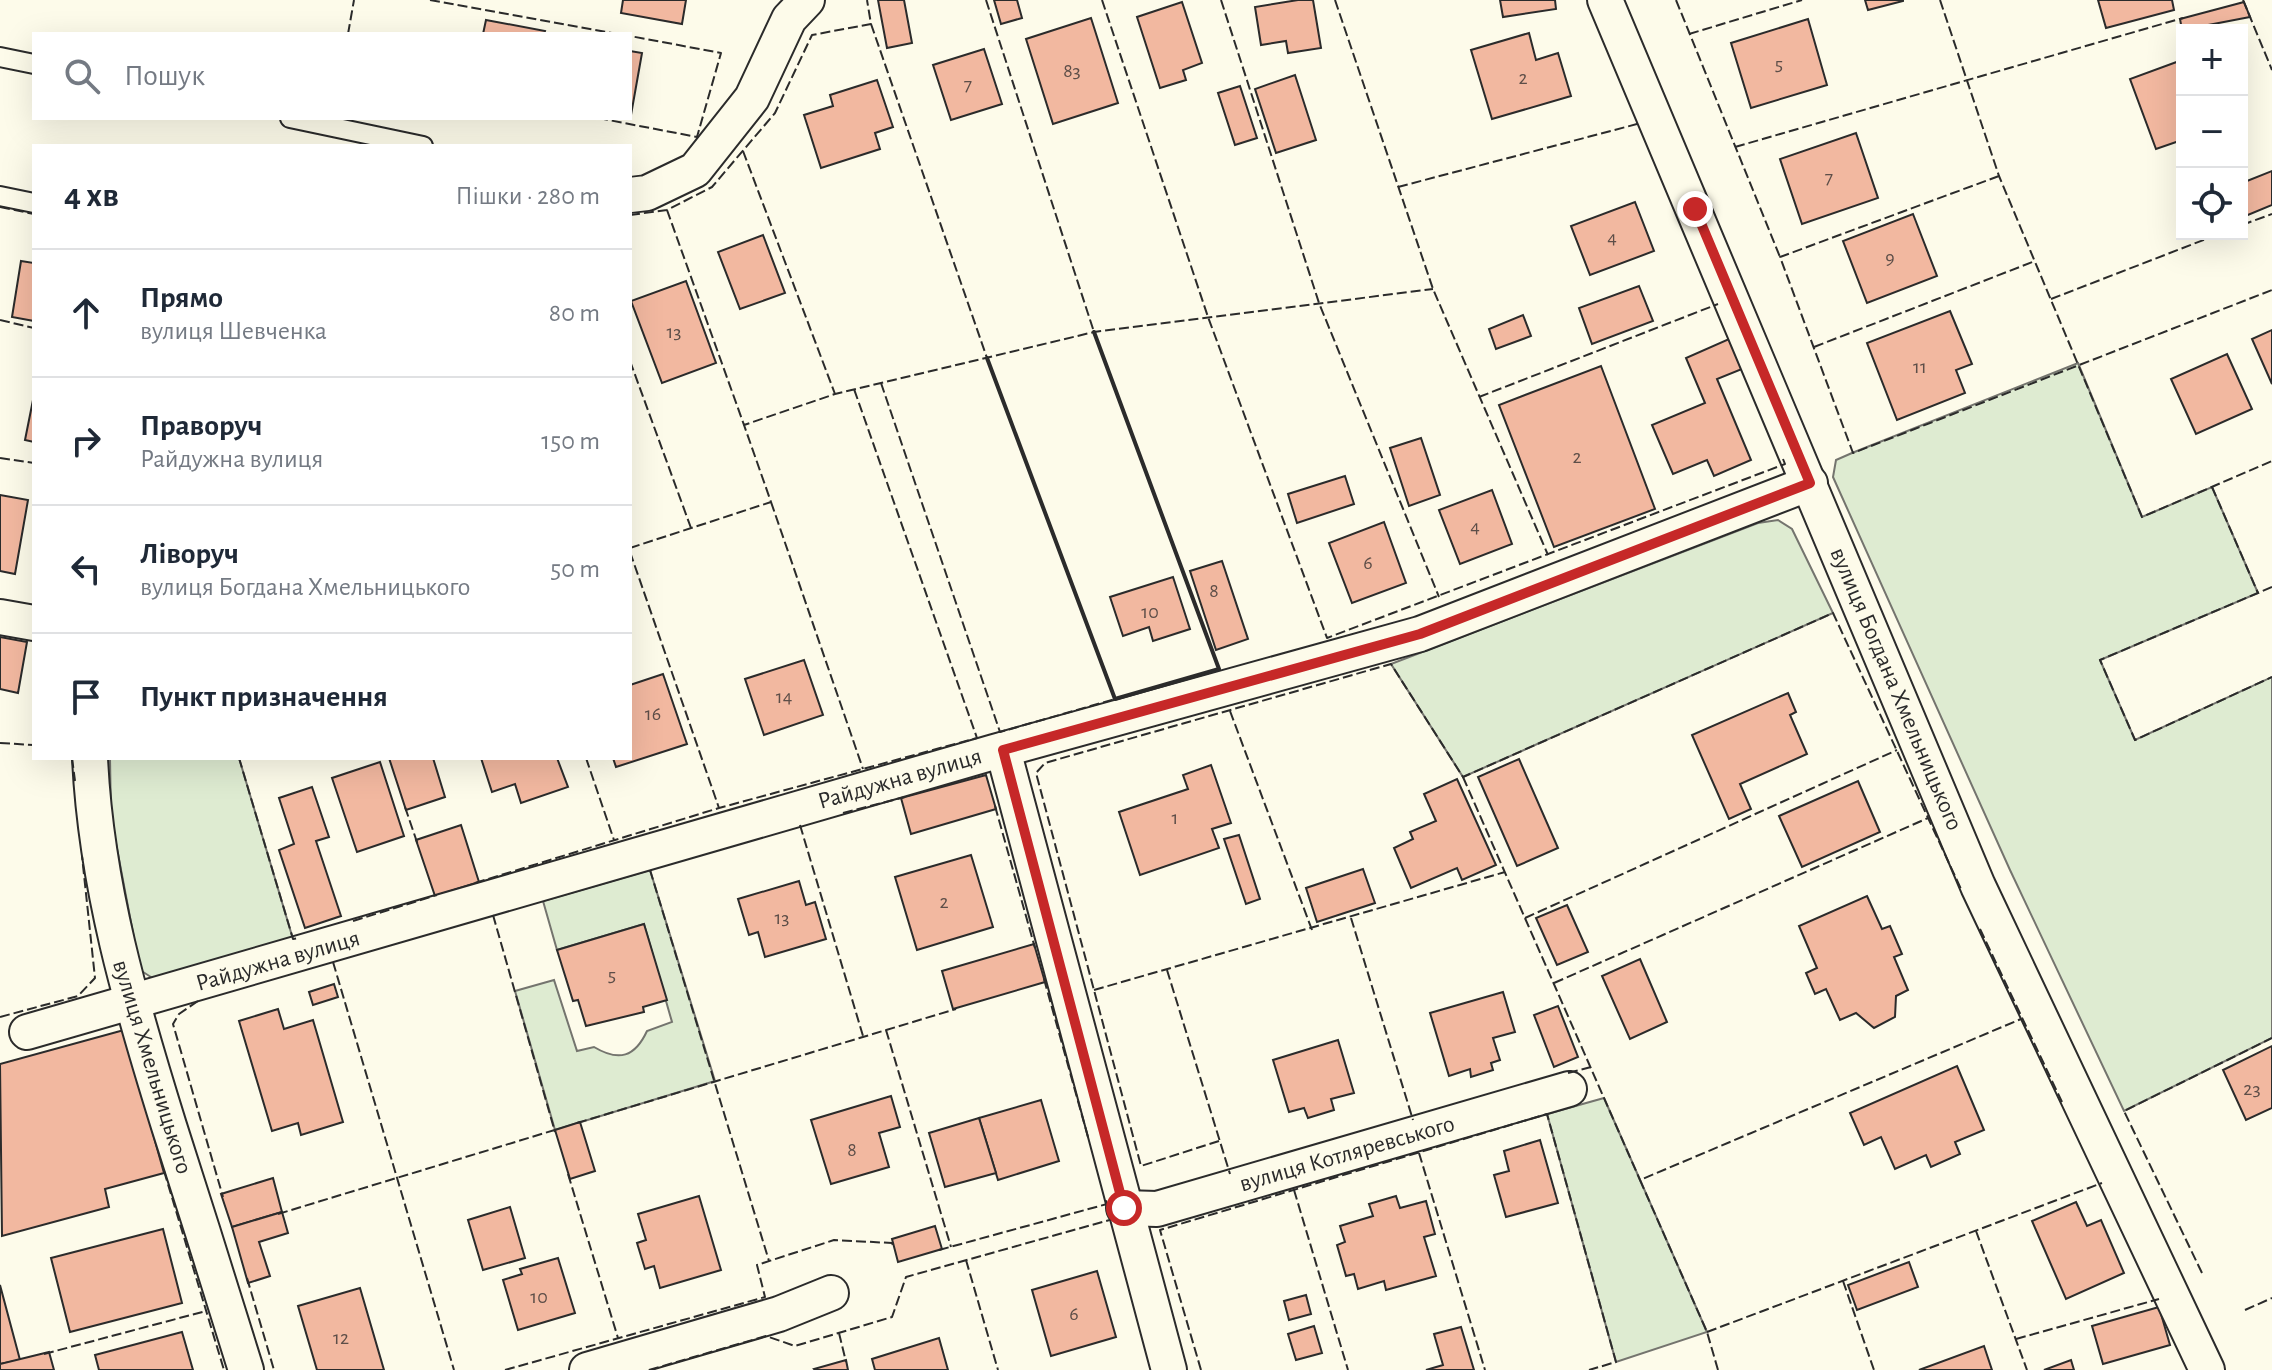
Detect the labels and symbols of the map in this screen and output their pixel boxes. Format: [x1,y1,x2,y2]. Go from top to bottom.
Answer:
house number: 5 [1775,54,1783,74]
house number: 83 [1063,61,1081,81]
house number: 2 [1518,68,1528,88]
house number: 7 [964,75,972,95]
house number: 7 [1825,168,1833,188]
route end [1677,191,1713,227]
house number: 4 [1607,228,1617,248]
house number: 9 [1885,248,1895,268]
house number: 13 [666,322,682,342]
house number: 11 [1913,357,1927,377]
house number: 2 [1572,447,1582,467]
house number: 4 [1470,517,1480,537]
street label: вулиця Богдана Хмельницького [1825,544,1967,834]
house number: 6 [1363,553,1373,573]
house number: 8 [1209,581,1219,601]
house number: 10 [1141,602,1159,622]
house number: 14 [776,687,792,707]
house number: 16 [645,704,661,724]
street label: Райдужна вулиця [815,744,985,814]
house number: 1 [1172,808,1178,828]
house number: 2 [939,892,949,912]
house number: 13 [774,908,790,928]
street label: Райдужна вулиця [193,926,363,996]
street label: вулиця Хмельницького [108,957,196,1177]
house number: 5 [608,965,616,985]
house number: 23 [2243,1079,2261,1099]
street label: вулиця Котляревського [1237,1112,1457,1196]
house number: 8 [847,1140,857,1160]
route start [1106,1190,1142,1226]
house number: 10 [530,1287,548,1307]
house number: 6 [1069,1304,1079,1324]
house number: 12 [333,1328,349,1348]

